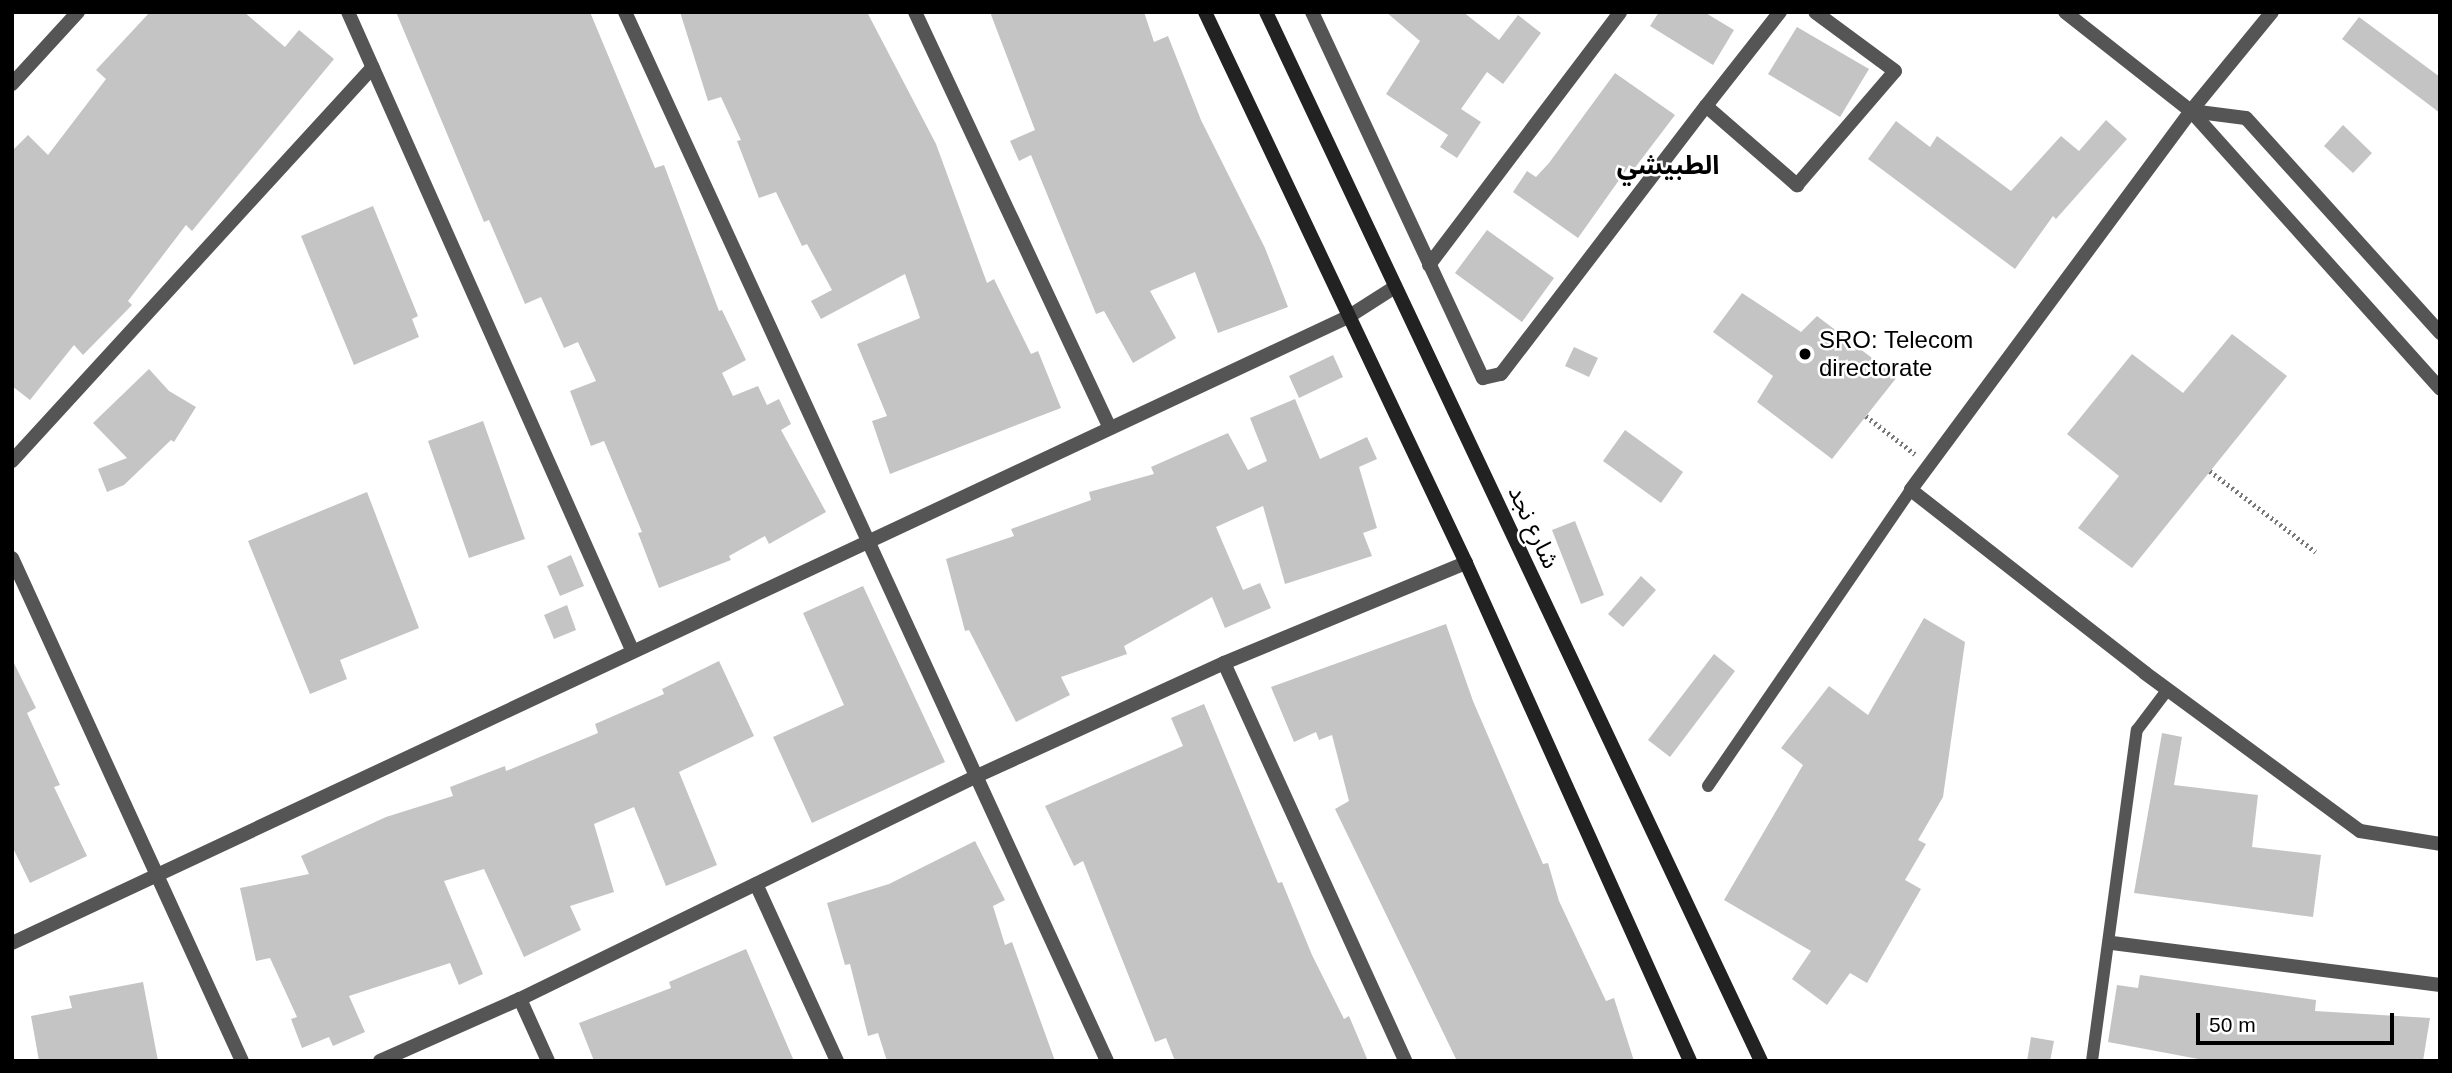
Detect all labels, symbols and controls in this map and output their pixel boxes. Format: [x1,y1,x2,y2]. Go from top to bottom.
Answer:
district label: الطبيشي [1617,150,1719,182]
place label: SRO: Telecom directorate [1819,326,1974,382]
marker: SRO: Telecom directorate [1797,346,1813,362]
street label: شارع نجد [1502,481,1566,573]
scale bar [2200,1000,2398,1044]
text: 50 m [2209,1013,2256,1036]

